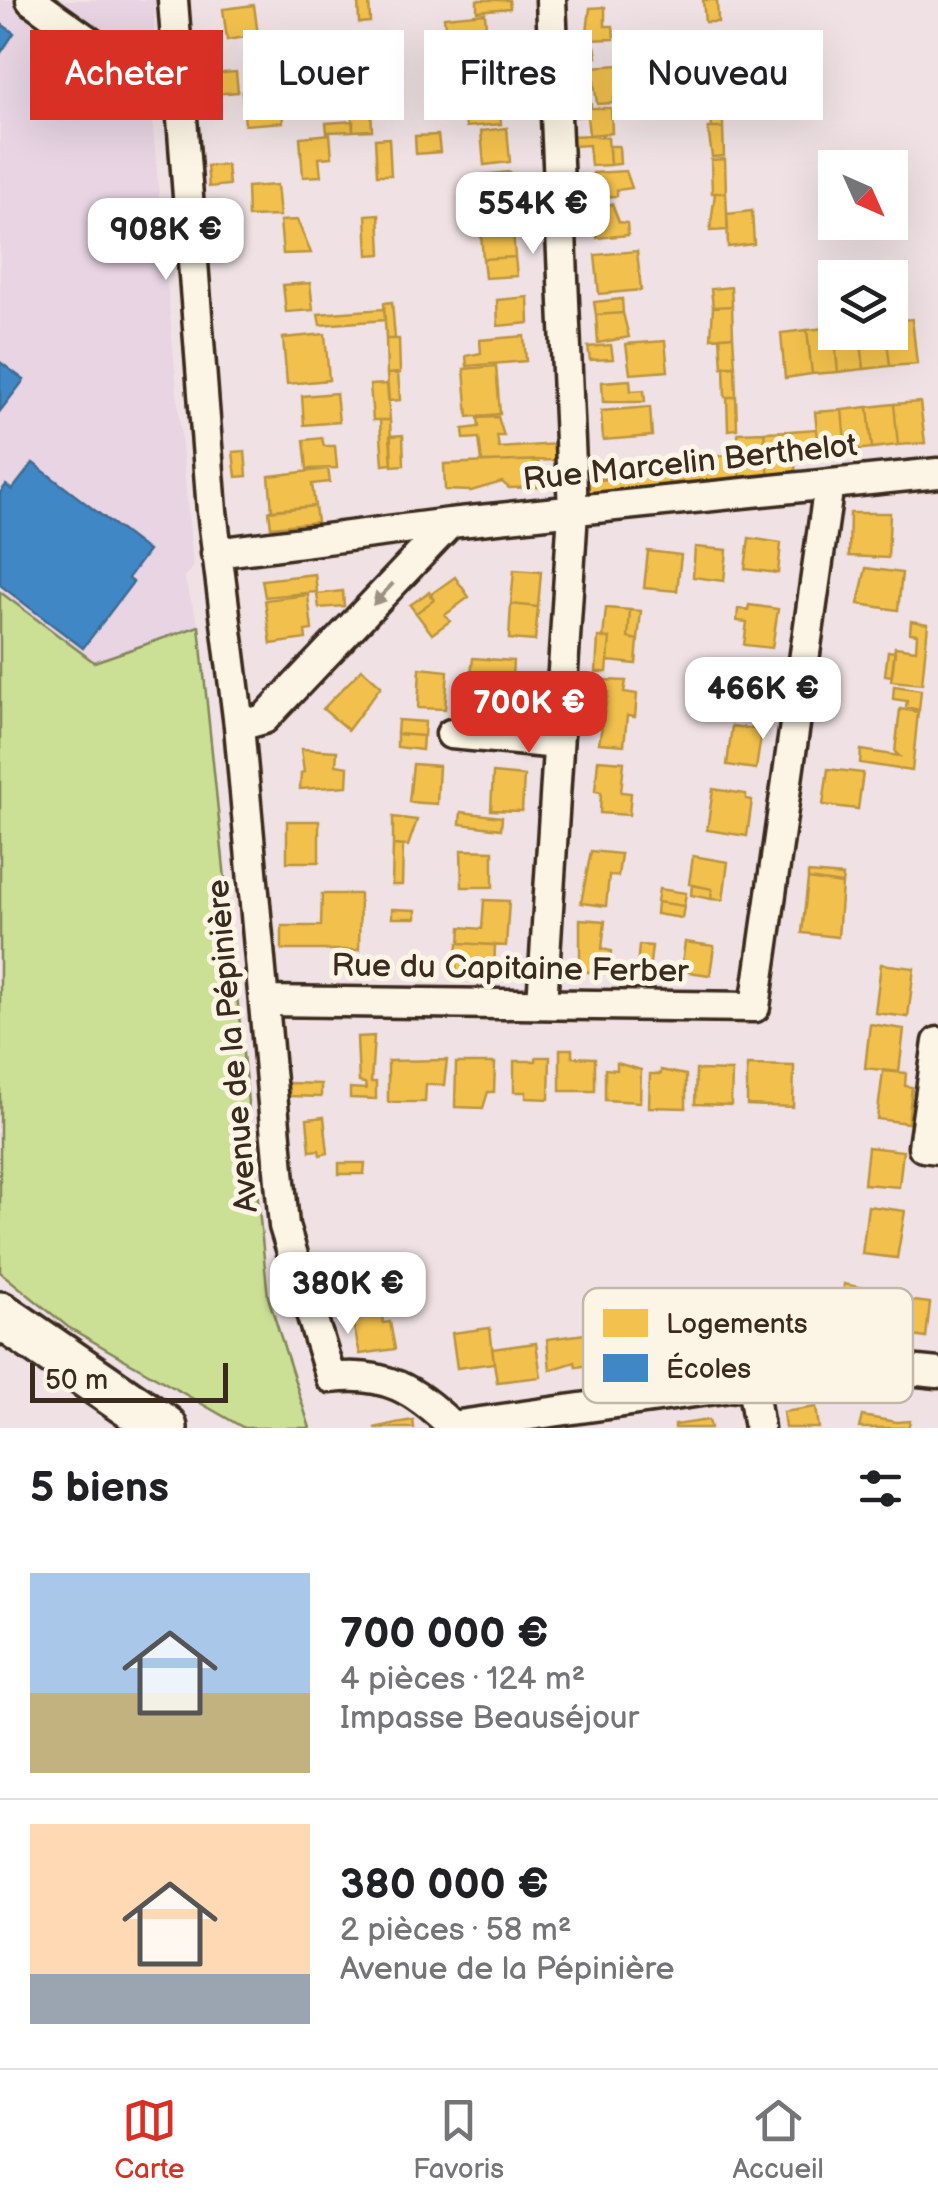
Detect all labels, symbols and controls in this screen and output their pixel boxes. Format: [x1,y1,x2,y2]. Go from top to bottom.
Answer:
chip: Acheter [30,30,223,120]
chip: Louer [243,30,404,120]
chip: Filtres [424,30,592,120]
chip: Nouveau [612,30,823,120]
north arrow [818,150,908,240]
map controls [818,150,908,350]
pin: 554K € [452,172,614,257]
text: 554K € [478,185,588,224]
pin: 908K € [85,198,247,283]
text: 908K € [110,211,222,250]
button: layers [818,260,908,350]
street label: Rue Marcelin Berthelot [521,426,859,500]
one-way arrow [372,581,395,605]
pin: 466K € [682,657,844,742]
text: 466K € [707,670,819,709]
pin: 700K € [448,671,610,756]
text: 700K € [473,684,585,723]
street label: Avenue de la Pépinière [199,878,267,1214]
street label: Rue du Capitaine Ferber [331,946,689,992]
pin: 380K € [267,1252,429,1337]
text: 380K € [292,1265,404,1304]
legend [583,1288,913,1403]
text: Logements [666,1308,808,1341]
text: Écoles [666,1352,751,1386]
scale bar [30,1358,228,1402]
text: 50 m [45,1364,108,1397]
icon: filters [853,1461,908,1516]
text: 5 biens [30,1463,169,1514]
text: 700 000 € [340,1609,548,1660]
icon: home [110,1613,230,1733]
text: 4 pièces · 124 m² [340,1660,585,1699]
text: Impasse Beauséjour [340,1699,639,1738]
text: 380 000 € [340,1860,549,1911]
icon: home [110,1864,230,1984]
text: 2 pièces · 58 m² [340,1911,571,1950]
text: Avenue de la Pépinière [340,1950,675,1989]
tab: Carte [114,2093,185,2186]
tab: Favoris [413,2093,504,2186]
tab: Accueil [733,2093,824,2186]

